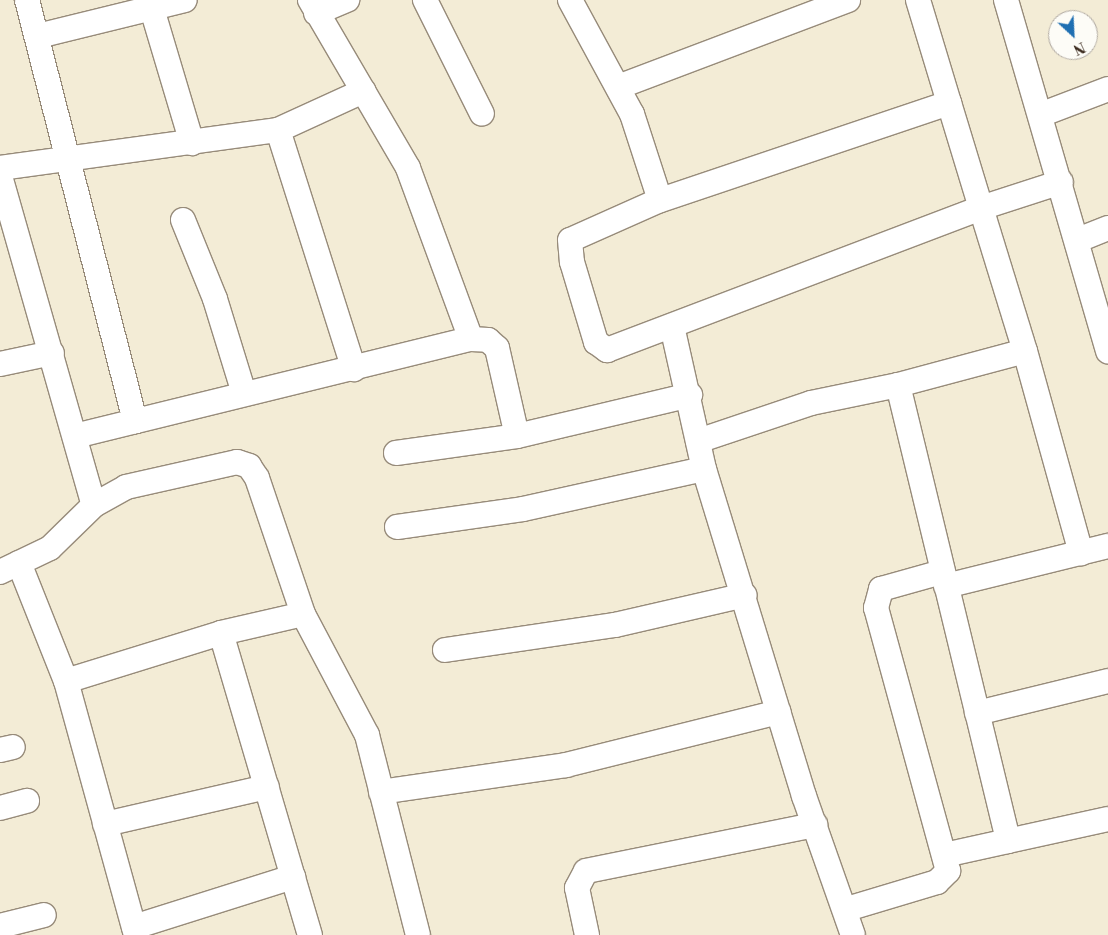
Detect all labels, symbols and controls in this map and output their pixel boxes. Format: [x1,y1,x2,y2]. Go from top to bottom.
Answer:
north arrow [1048,10,1098,60]
text: N [1070,37,1088,58]

